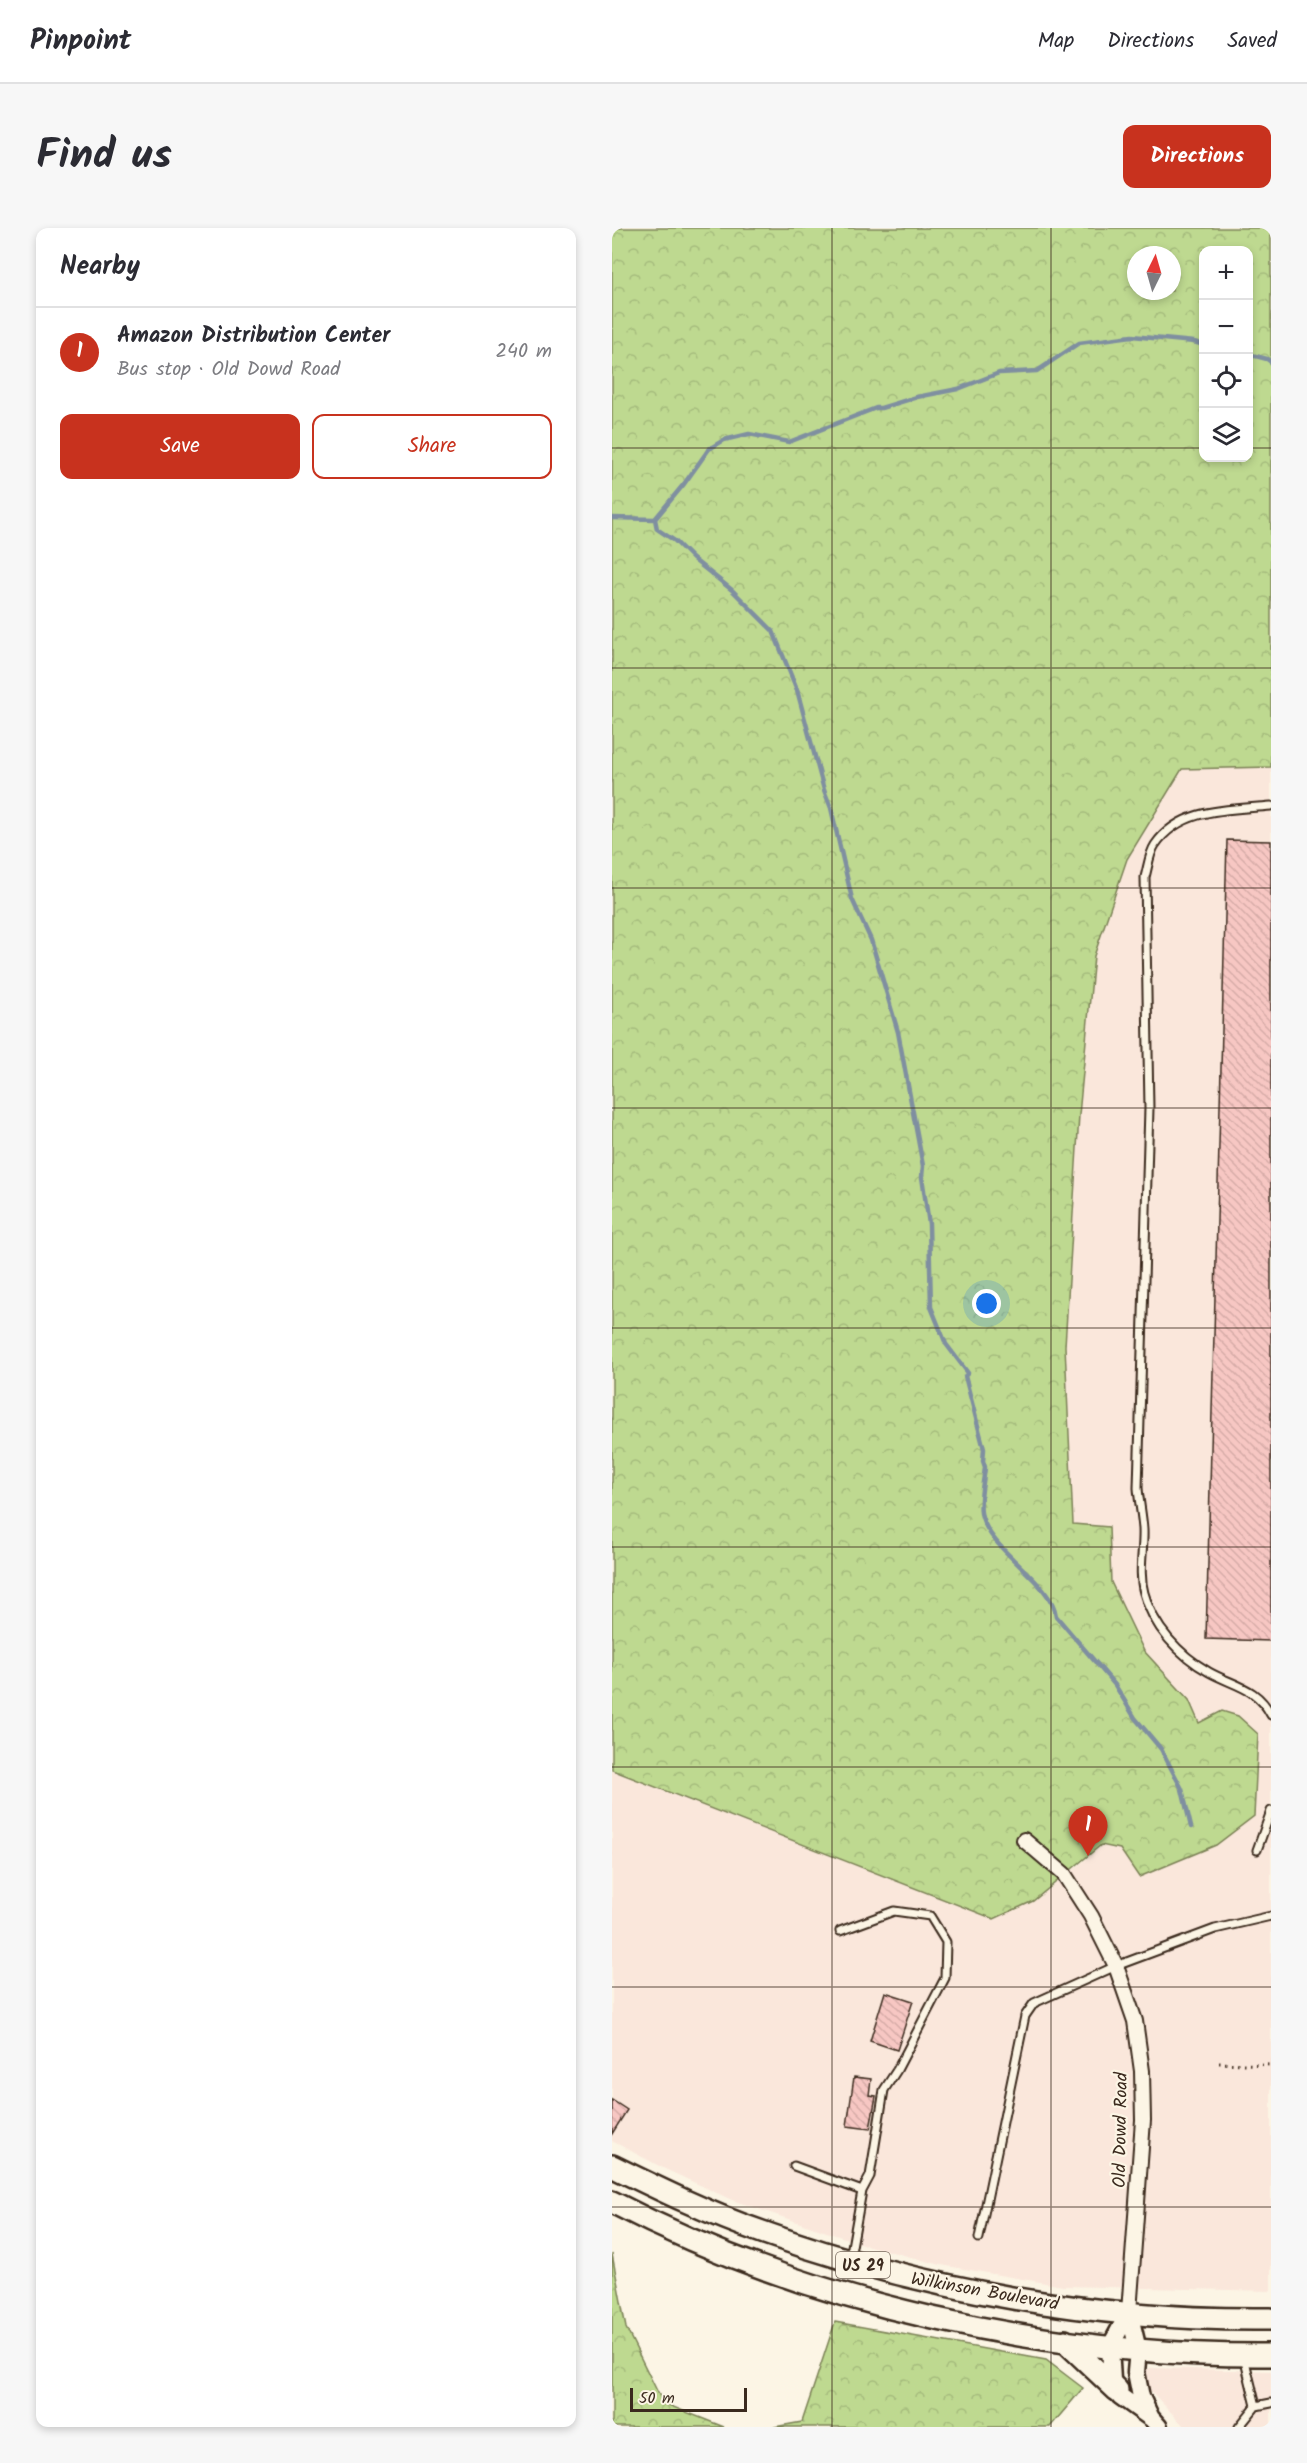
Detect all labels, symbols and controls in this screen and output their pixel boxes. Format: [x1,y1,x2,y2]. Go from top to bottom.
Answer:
text: Pinpoint [30,19,131,64]
text: Map [1038,25,1074,58]
text: Directions [1107,25,1194,58]
text: Saved [1227,25,1277,58]
text: Find us [36,123,172,190]
button: Directions [1123,125,1271,188]
text: Nearby [60,246,140,288]
north arrow [1127,246,1181,300]
map controls [1199,246,1253,462]
button: + [1199,246,1253,300]
button: − [1199,300,1253,354]
text: Amazon Distribution Center [117,319,390,354]
text: 1 [76,336,83,368]
text: 240 m [495,336,552,368]
text: Bus stop · Old Dowd Road [117,354,340,386]
button: locate [1199,354,1253,408]
button: layers [1199,408,1253,462]
button: Save [60,414,300,479]
button: Share [312,414,552,479]
your location [972,1289,1001,1318]
pin: 1 [1068,1806,1108,1856]
street label: Old Dowd Road [1106,2071,1137,2188]
road number: US 29 [836,2252,890,2278]
street label: Wilkinson Boulevard [909,2265,1062,2320]
scale bar [630,2385,747,2412]
text: 50 m [639,2386,675,2411]

